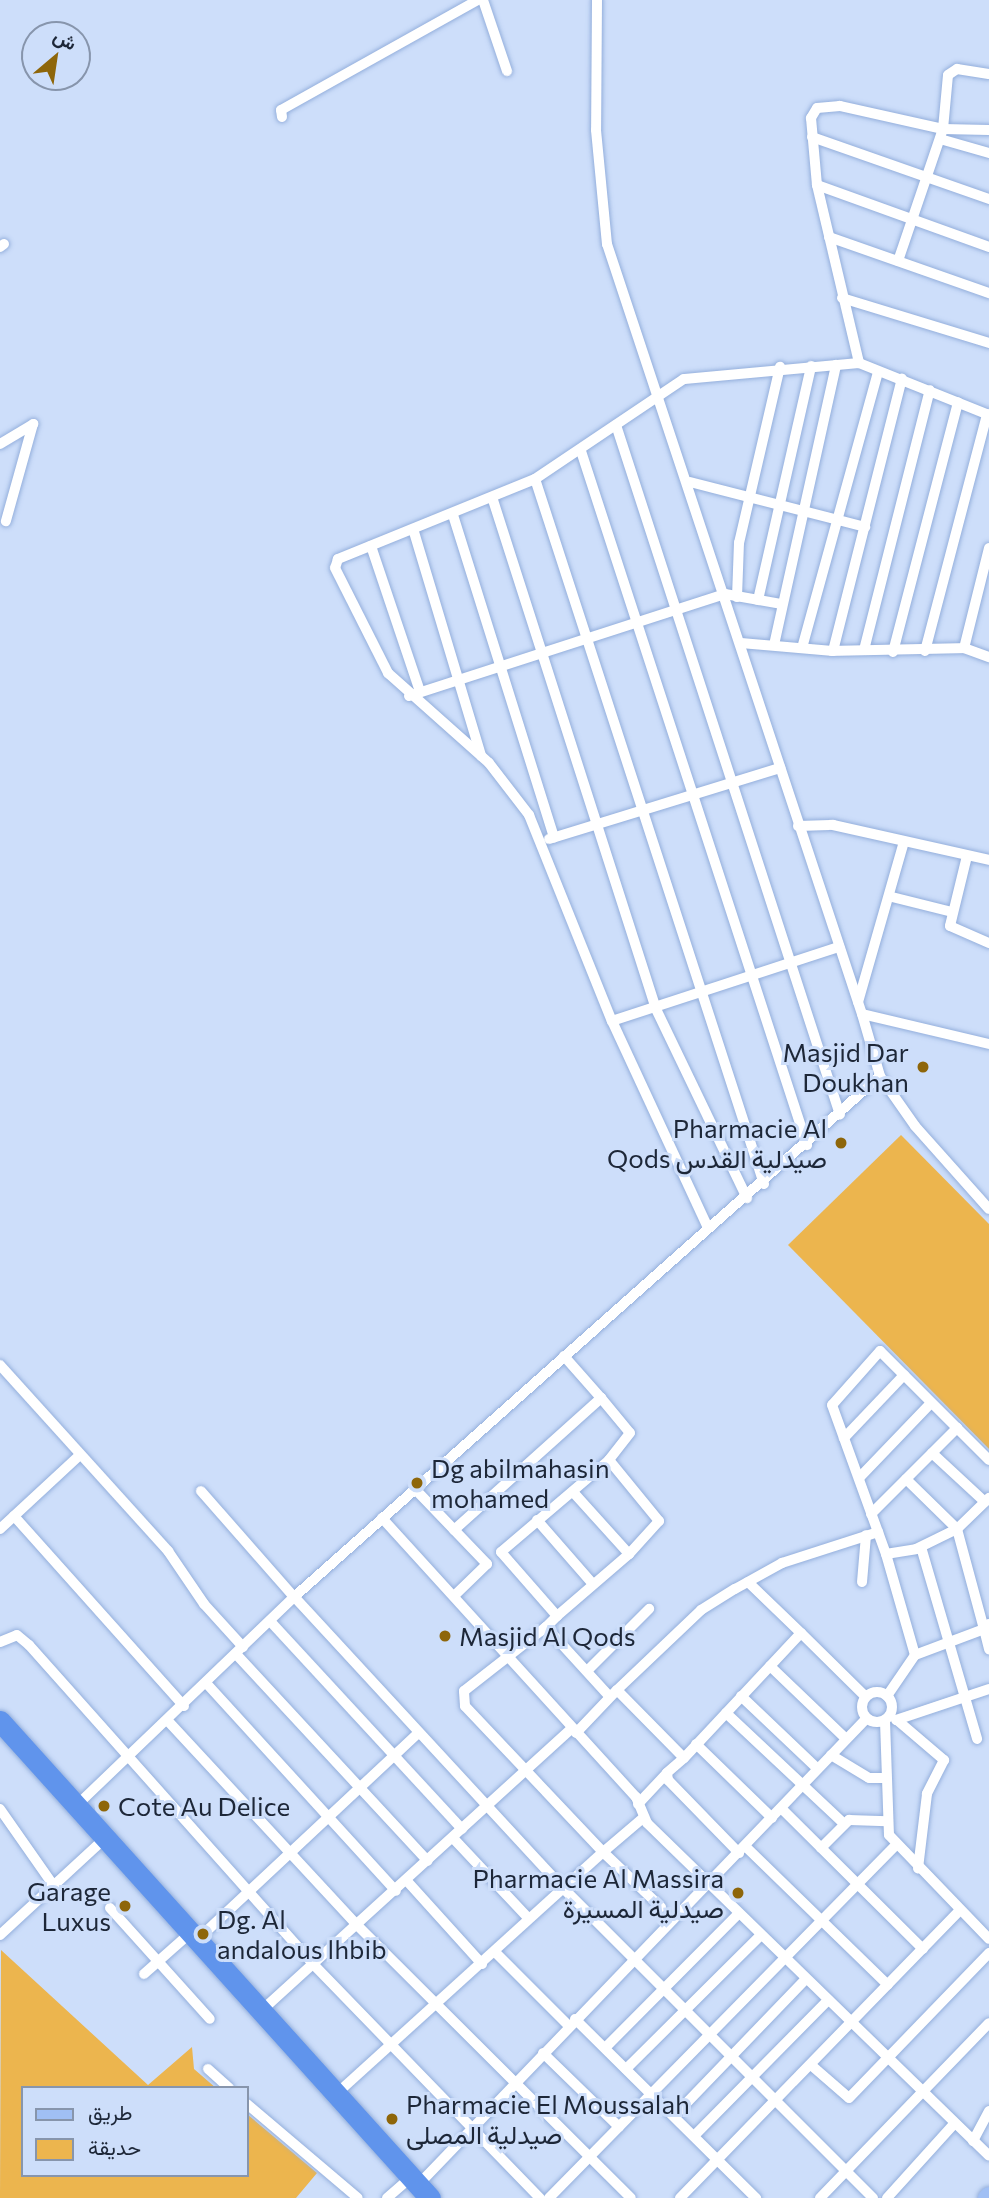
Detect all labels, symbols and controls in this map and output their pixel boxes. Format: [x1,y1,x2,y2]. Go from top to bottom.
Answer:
north arrow [21,21,91,91]
text: ش [50,23,81,55]
place label: Masjid Dar Doukhan [782,1036,909,1098]
marker: Masjid Dar Doukhan [915,1059,931,1075]
place label: Pharmacie Al Qods صيدلية القدس [607,1112,827,1174]
marker: Pharmacie Al Qods صيدلية القدس [833,1135,849,1151]
place label: Dg abilmahasin mohamed [431,1452,610,1514]
marker: Dg abilmahasin mohamed [409,1475,425,1491]
place label: Masjid Al Qods [459,1620,636,1652]
marker: Masjid Al Qods [437,1628,453,1644]
place label: Cote Au Delice [118,1790,290,1822]
marker: Cote Au Delice [96,1798,112,1814]
place label: Pharmacie Al Massira صيدلية المسيرة [472,1862,724,1924]
place label: Garage Luxus [27,1875,111,1937]
marker: Pharmacie Al Massira صيدلية المسيرة [730,1885,746,1901]
marker: Garage Luxus [117,1898,133,1914]
place label: Dg. Al andalous lhbib [217,1903,387,1965]
marker: Dg. Al andalous lhbib [195,1926,211,1942]
legend [21,2086,248,2177]
place label: Pharmacie El Moussalah صيدلية المصلى [406,2088,690,2150]
text: طريق [88,2099,133,2124]
marker: Pharmacie El Moussalah صيدلية المصلى [384,2111,400,2127]
text: حديقة [88,2134,141,2159]

